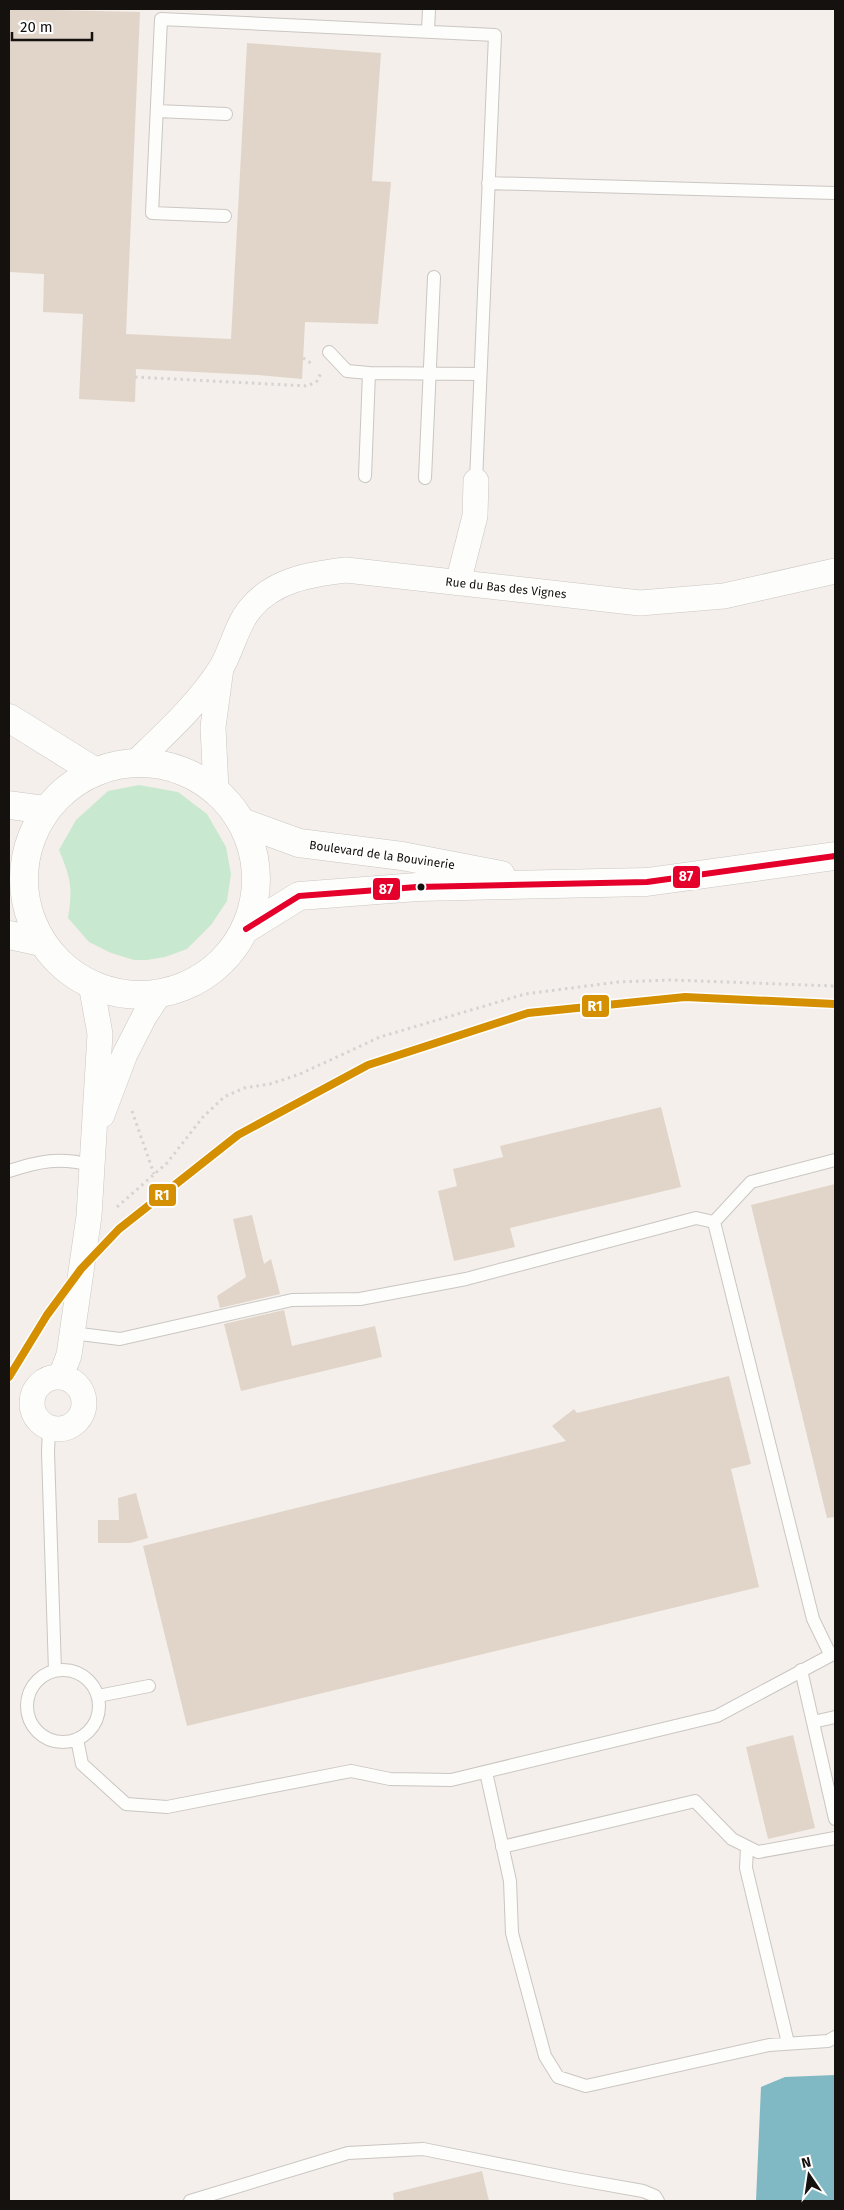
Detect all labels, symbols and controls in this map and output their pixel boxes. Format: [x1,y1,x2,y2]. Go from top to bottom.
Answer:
scale bar [12,10,92,42]
text: 20 m [20,18,53,36]
street label: Rue du Bas des Vignes [445,575,568,601]
street label: Boulevard de la Bouvinerie [308,838,456,872]
line badge: 87 [672,865,701,889]
text: 87 [679,868,694,885]
line badge: 87 [372,877,401,901]
text: 87 [379,881,394,898]
unlabelled marker [416,882,426,892]
line badge: R1 [581,994,610,1018]
text: R1 [588,998,602,1015]
line badge: R1 [148,1183,177,1207]
text: R1 [155,1187,169,1204]
north arrow [784,2150,834,2200]
text: N [800,2153,813,2172]

